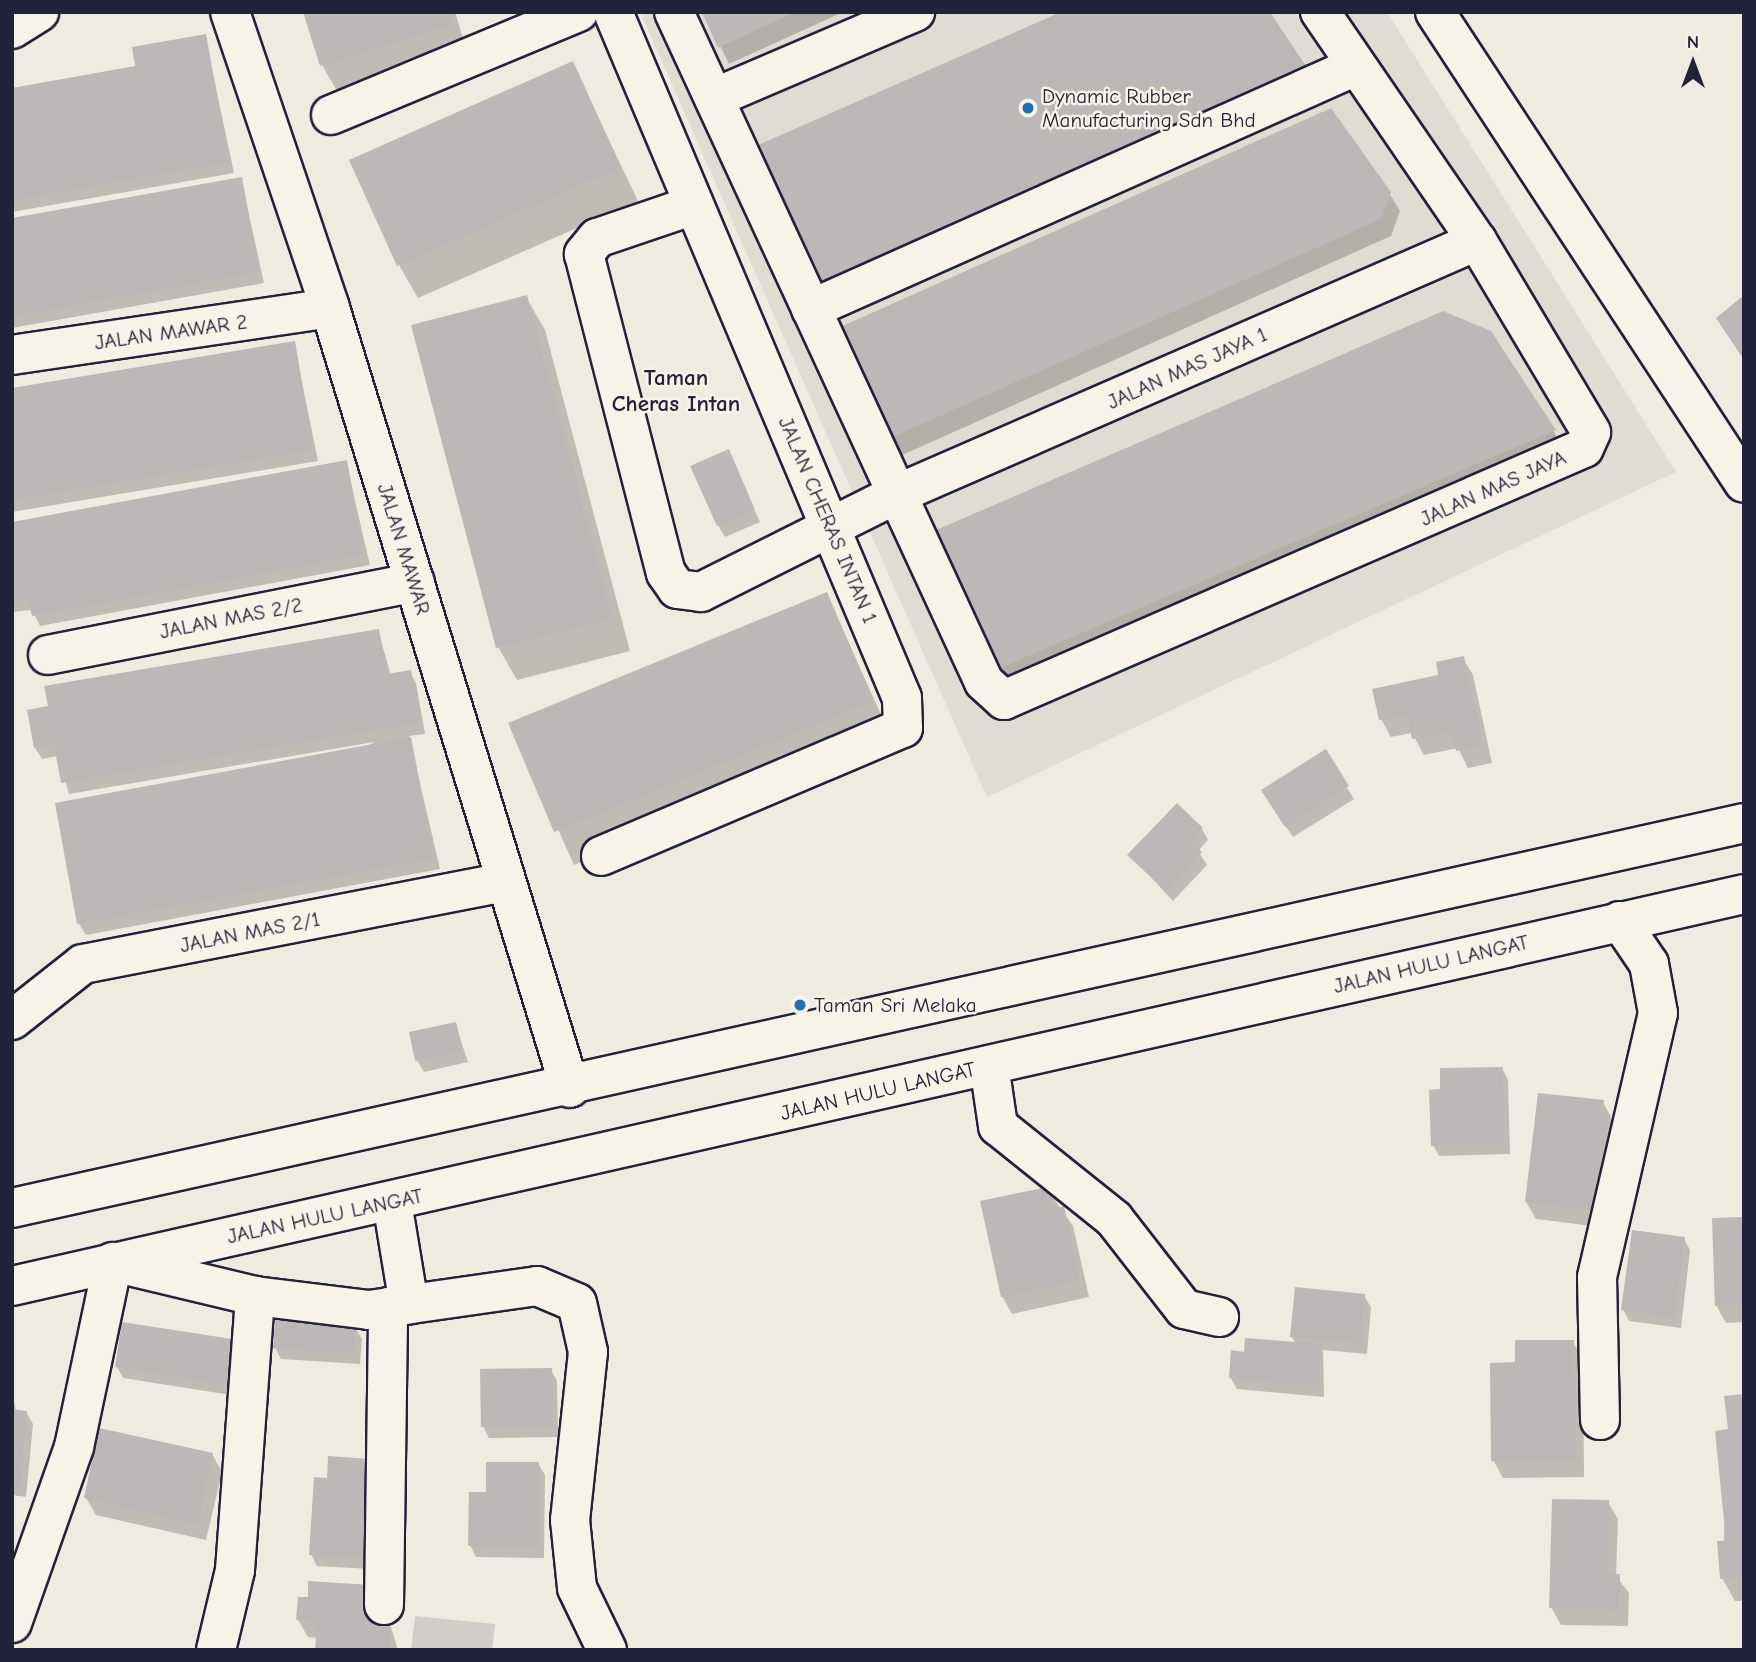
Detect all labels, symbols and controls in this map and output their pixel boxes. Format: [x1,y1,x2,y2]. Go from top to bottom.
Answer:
north arrow [1658,28,1728,98]
text: N [1687,31,1699,53]
place label: Dynamic Rubber Manufacturing Sdn Bhd [1042,83,1256,133]
marker: Dynamic Rubber Manufacturing Sdn Bhd [1020,100,1036,116]
street label: JALAN MAWAR 2 [93,309,249,355]
street label: JALAN MAS JAYA 1 [1103,321,1271,415]
district label: Taman Cheras Intan [612,364,740,418]
street label: JALAN CHERAS INTAN 1 [773,413,883,627]
street label: JALAN MAS JAYA [1416,445,1570,531]
street label: JALAN MAWAR [372,480,436,618]
street label: JALAN MAS 2/2 [157,592,305,644]
street label: JALAN MAS 2/1 [178,906,322,958]
street label: JALAN HULU LANGAT [1331,929,1531,999]
place label: Taman Sri Melaka [814,992,976,1018]
marker: Taman Sri Melaka [792,997,808,1013]
street label: JALAN HULU LANGAT [778,1056,978,1126]
street label: JALAN HULU LANGAT [225,1183,425,1249]

